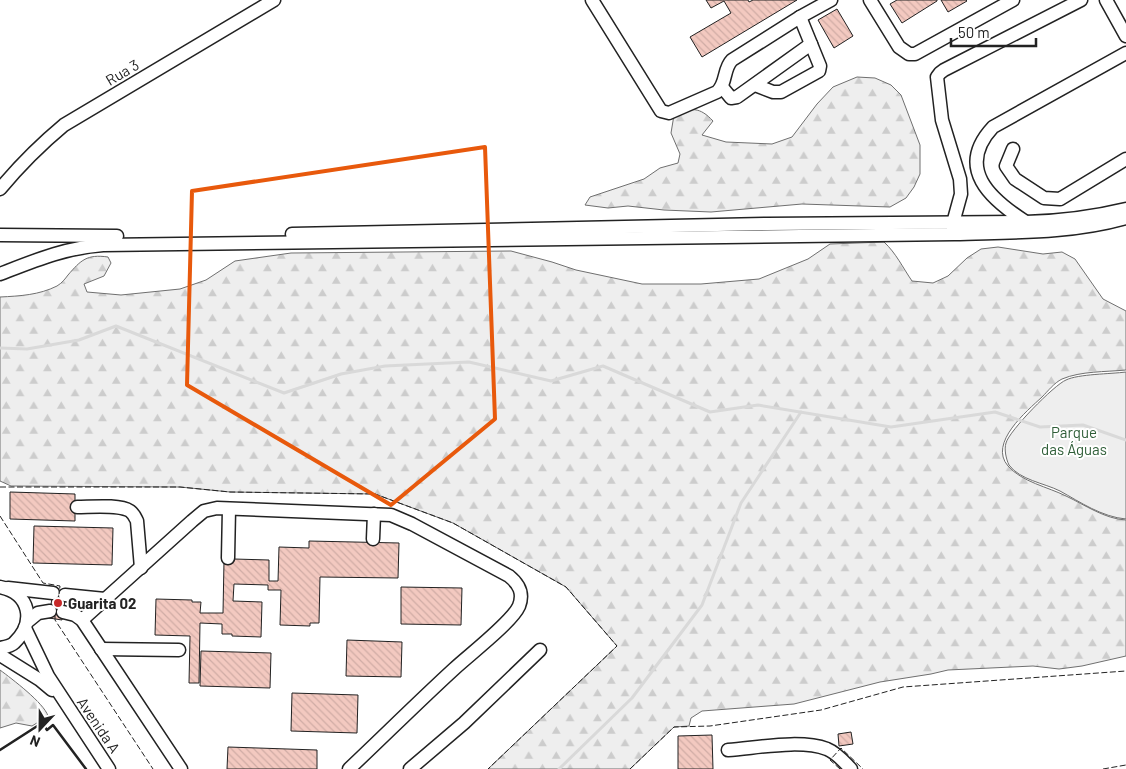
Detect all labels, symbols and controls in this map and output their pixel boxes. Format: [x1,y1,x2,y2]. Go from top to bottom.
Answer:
scale bar [951,15,1036,47]
text: 50 m [958,23,990,41]
street label: Rua 3 [102,55,142,89]
park label: Parque das Águas [1041,423,1107,458]
place label: Guarita 02 [68,594,136,612]
marker: Guarita 02 [52,597,64,609]
street label: Avenida A [74,694,124,756]
north arrow [15,704,65,754]
text: N [27,732,42,751]

